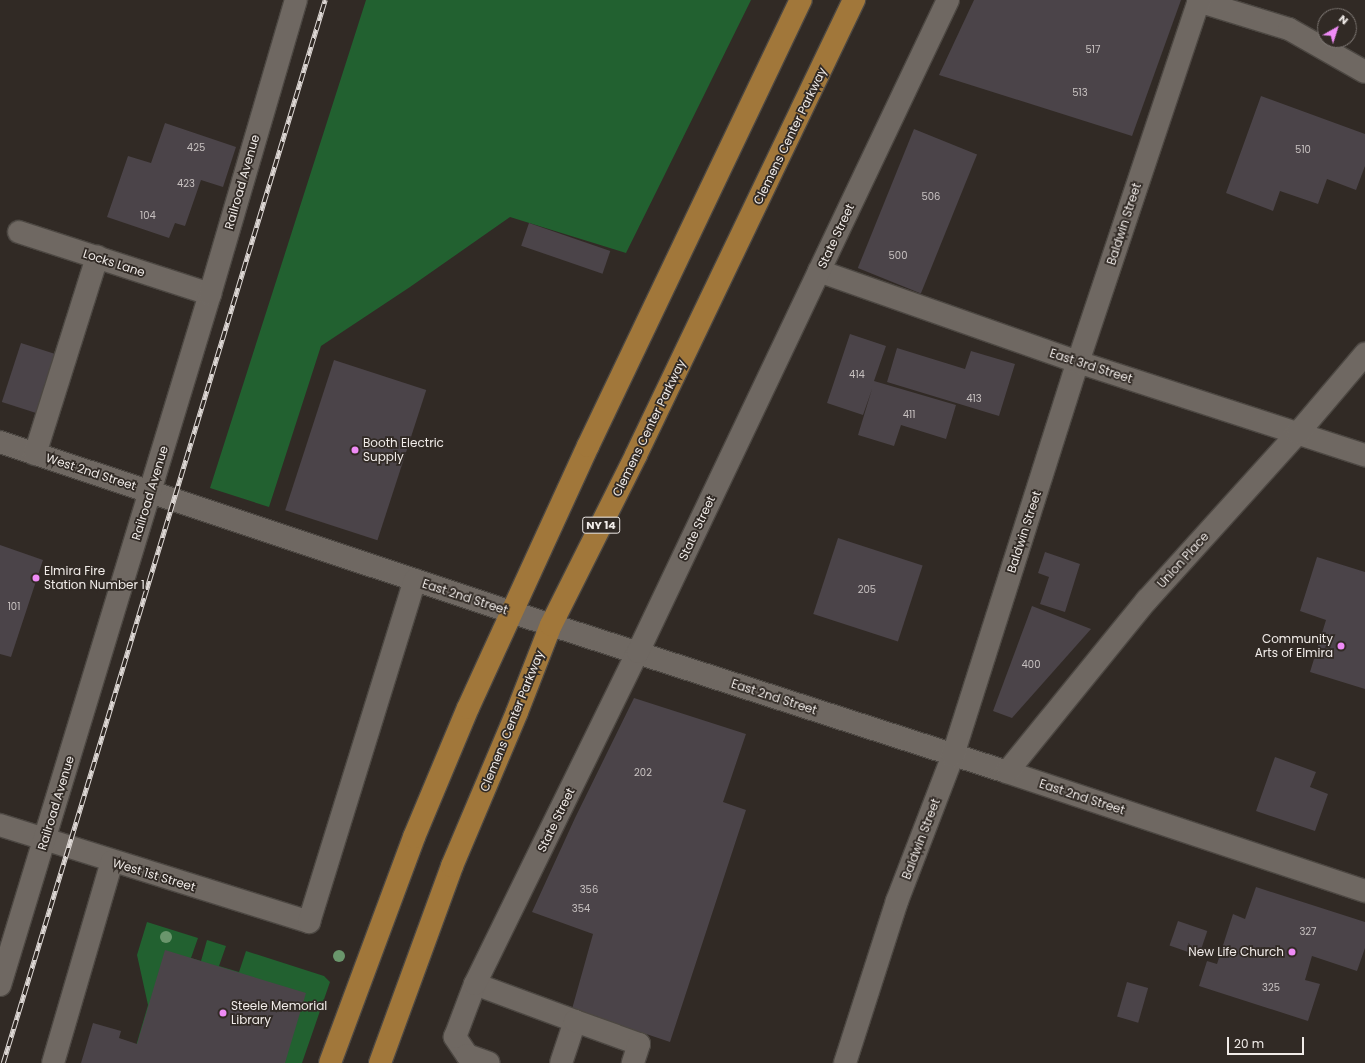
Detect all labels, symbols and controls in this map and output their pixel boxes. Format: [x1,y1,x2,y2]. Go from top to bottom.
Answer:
north arrow [1317,8,1357,48]
text: N [1336,11,1352,28]
house number: 517 [1086,44,1100,56]
street label: Clemens Center Parkway [750,65,830,207]
house number: 513 [1072,87,1088,99]
street label: Railroad Avenue [222,133,262,231]
house number: 425 [187,142,205,154]
house number: 510 [1295,144,1311,156]
house number: 423 [177,178,195,190]
street label: Baldwin Street [1104,181,1144,267]
house number: 506 [922,191,940,203]
street label: State Street [815,201,857,271]
house number: 104 [140,210,156,222]
street label: Locks Lane [81,246,147,280]
house number: 500 [889,250,907,262]
street label: East 3rd Street [1048,346,1134,386]
street label: Clemens Center Parkway [609,357,689,499]
house number: 414 [849,369,865,381]
house number: 413 [966,393,982,405]
house number: 411 [903,409,915,421]
place label: Booth Electric Supply [363,436,444,464]
street label: Railroad Avenue [129,444,171,542]
marker: Booth Electric Supply [350,445,360,455]
street label: West 2nd Street [44,451,138,493]
street label: Baldwin Street [1004,489,1044,575]
street label: State Street [676,493,718,563]
road number: NY 14 [582,516,620,534]
street label: Union Place [1154,529,1212,591]
place label: Elmira Fire Station Number 1 [44,564,145,592]
marker: Elmira Fire Station Number 1 [31,573,41,583]
street label: East 2nd Street [420,576,510,618]
house number: 205 [858,584,876,596]
house number: 101 [8,601,20,613]
place label: Community Arts of Elmira [1255,632,1333,660]
marker: Community Arts of Elmira [1336,641,1346,651]
street label: Clemens Center Parkway [477,648,547,794]
house number: 400 [1022,659,1040,671]
street label: East 2nd Street [729,676,819,718]
street label: Railroad Avenue [35,754,77,852]
house number: 202 [634,767,652,779]
street label: East 2nd Street [1037,776,1127,818]
street label: State Street [534,786,578,854]
street label: Baldwin Street [899,797,943,881]
street label: West 1st Street [111,856,197,894]
house number: 356 [580,884,598,896]
house number: 354 [572,903,590,915]
house number: 327 [1299,926,1317,938]
place label: New Life Church [1188,945,1284,959]
marker: New Life Church [1287,947,1297,957]
house number: 325 [1262,982,1280,994]
place label: Steele Memorial Library [231,999,327,1027]
marker: Steele Memorial Library [218,1008,228,1018]
scale bar [1229,1029,1306,1055]
text: 20 m [1234,1035,1264,1052]

